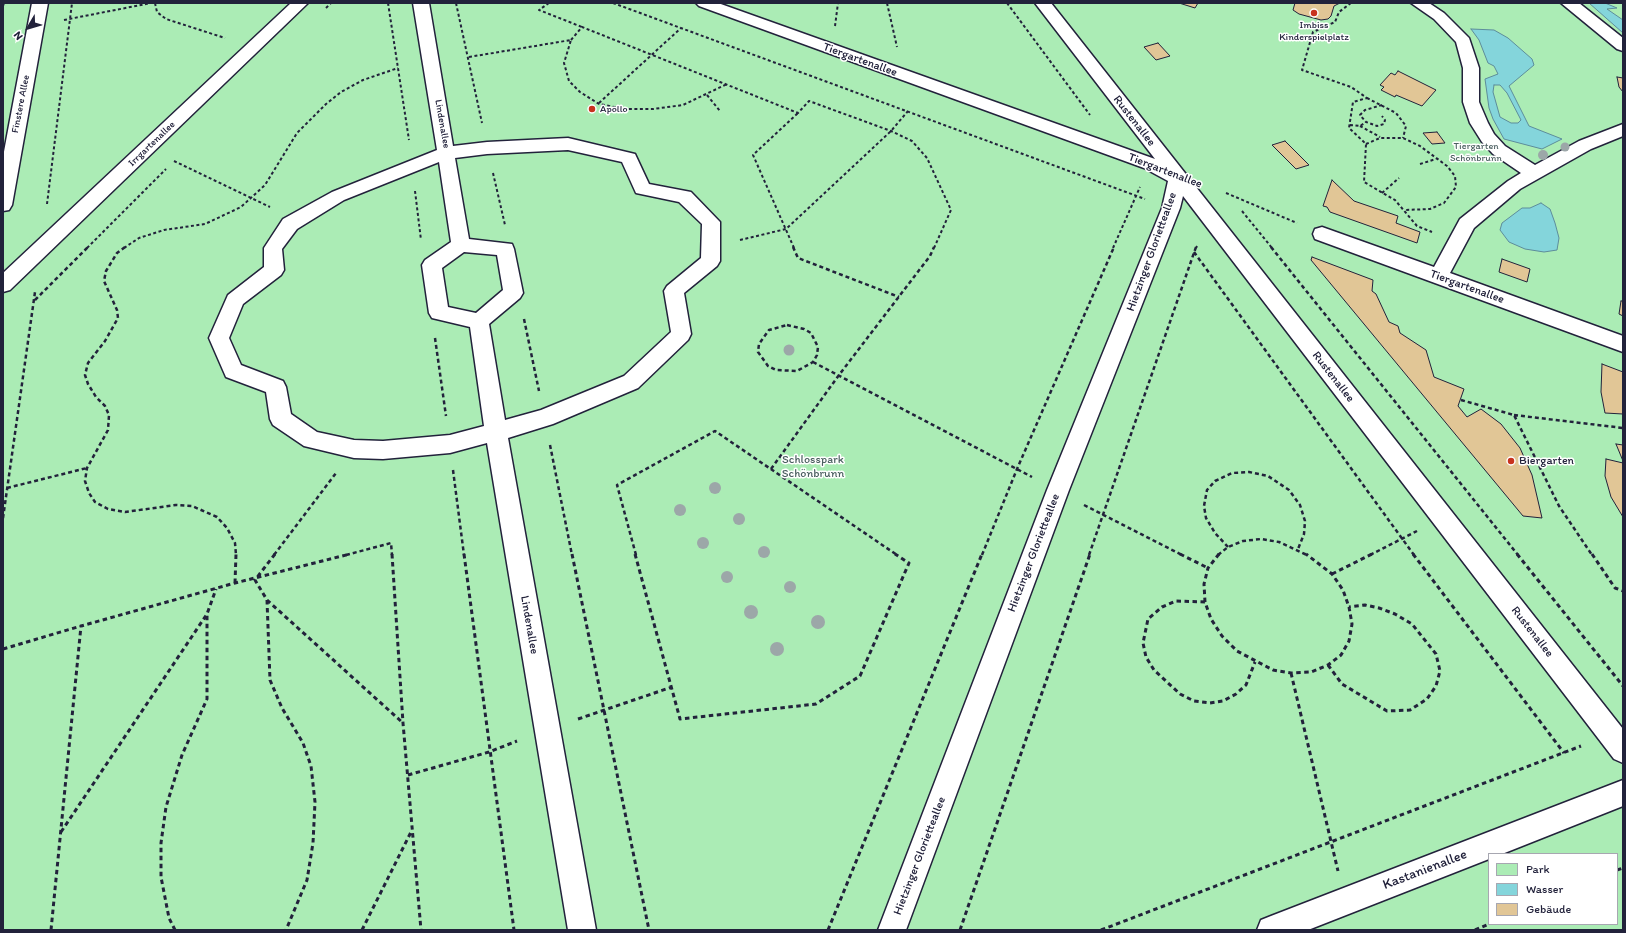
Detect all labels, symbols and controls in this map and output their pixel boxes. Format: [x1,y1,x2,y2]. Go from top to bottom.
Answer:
north arrow [8,8,48,48]
marker: Imbiss Kinderspielplatz [1309,8,1319,18]
place label: Imbiss Kinderspielplatz [1279,19,1349,42]
text: N [11,29,26,43]
street label: Tiergartenallee [821,40,899,80]
street label: Finstere Allee [9,74,33,134]
street label: Rustenallee [1110,93,1158,149]
street label: Lindenallee [432,99,452,149]
place label: Apollo [600,103,628,115]
marker: Apollo [587,104,597,114]
street label: Irrgartenallee [126,119,178,169]
park label: Tiergarten Schönbrunn [1450,140,1502,164]
street label: Tiergartenallee [1126,150,1204,192]
street label: Hietzinger Glorietteallee [1124,190,1180,314]
street label: Tiergartenallee [1428,267,1506,307]
street label: Rustenallee [1309,349,1357,405]
park label: Schlosspark Schönbrunn [782,453,844,481]
place label: Biergarten [1519,454,1574,468]
marker: Biergarten [1506,456,1516,466]
street label: Hietzinger Glorietteallee [1005,492,1063,614]
street label: Lindenallee [517,595,541,655]
street label: Rustenallee [1508,604,1556,660]
street label: Hietzinger Glorietteallee [891,795,949,917]
street label: Kastanienallee [1380,846,1470,894]
legend [1488,853,1618,925]
text: Park [1526,862,1550,876]
text: Wasser [1526,882,1563,896]
text: Gebäude [1526,902,1571,916]

